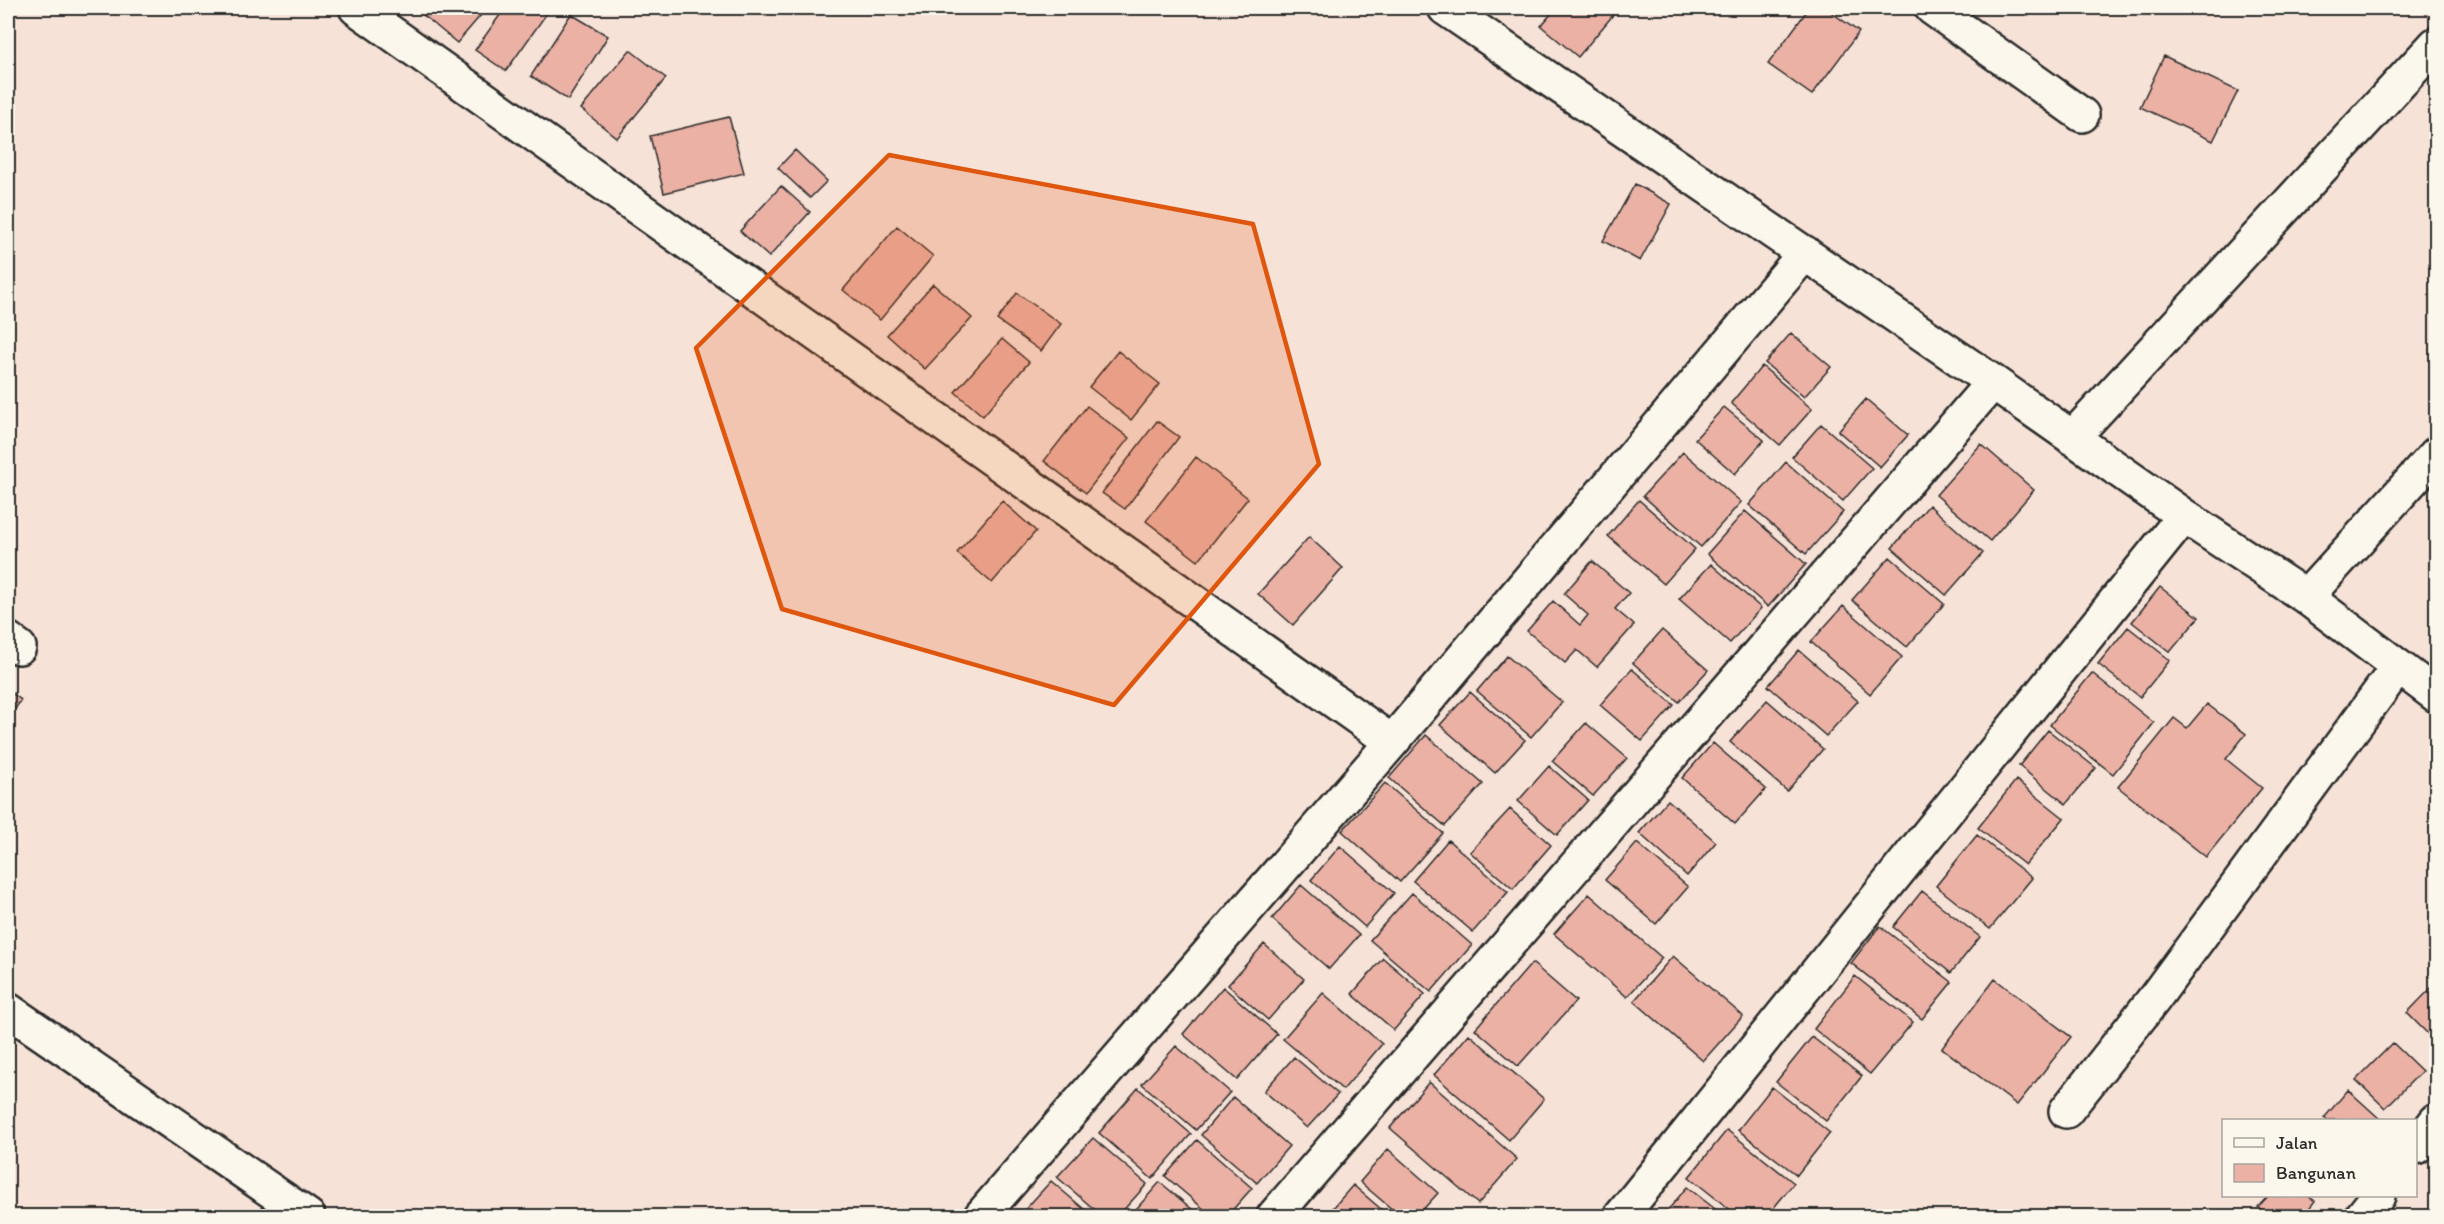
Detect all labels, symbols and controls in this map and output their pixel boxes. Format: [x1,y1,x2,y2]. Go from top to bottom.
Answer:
legend [2222,1119,2417,1197]
text: Jalan [2276,1132,2318,1154]
text: Bangunan [2276,1162,2356,1184]

